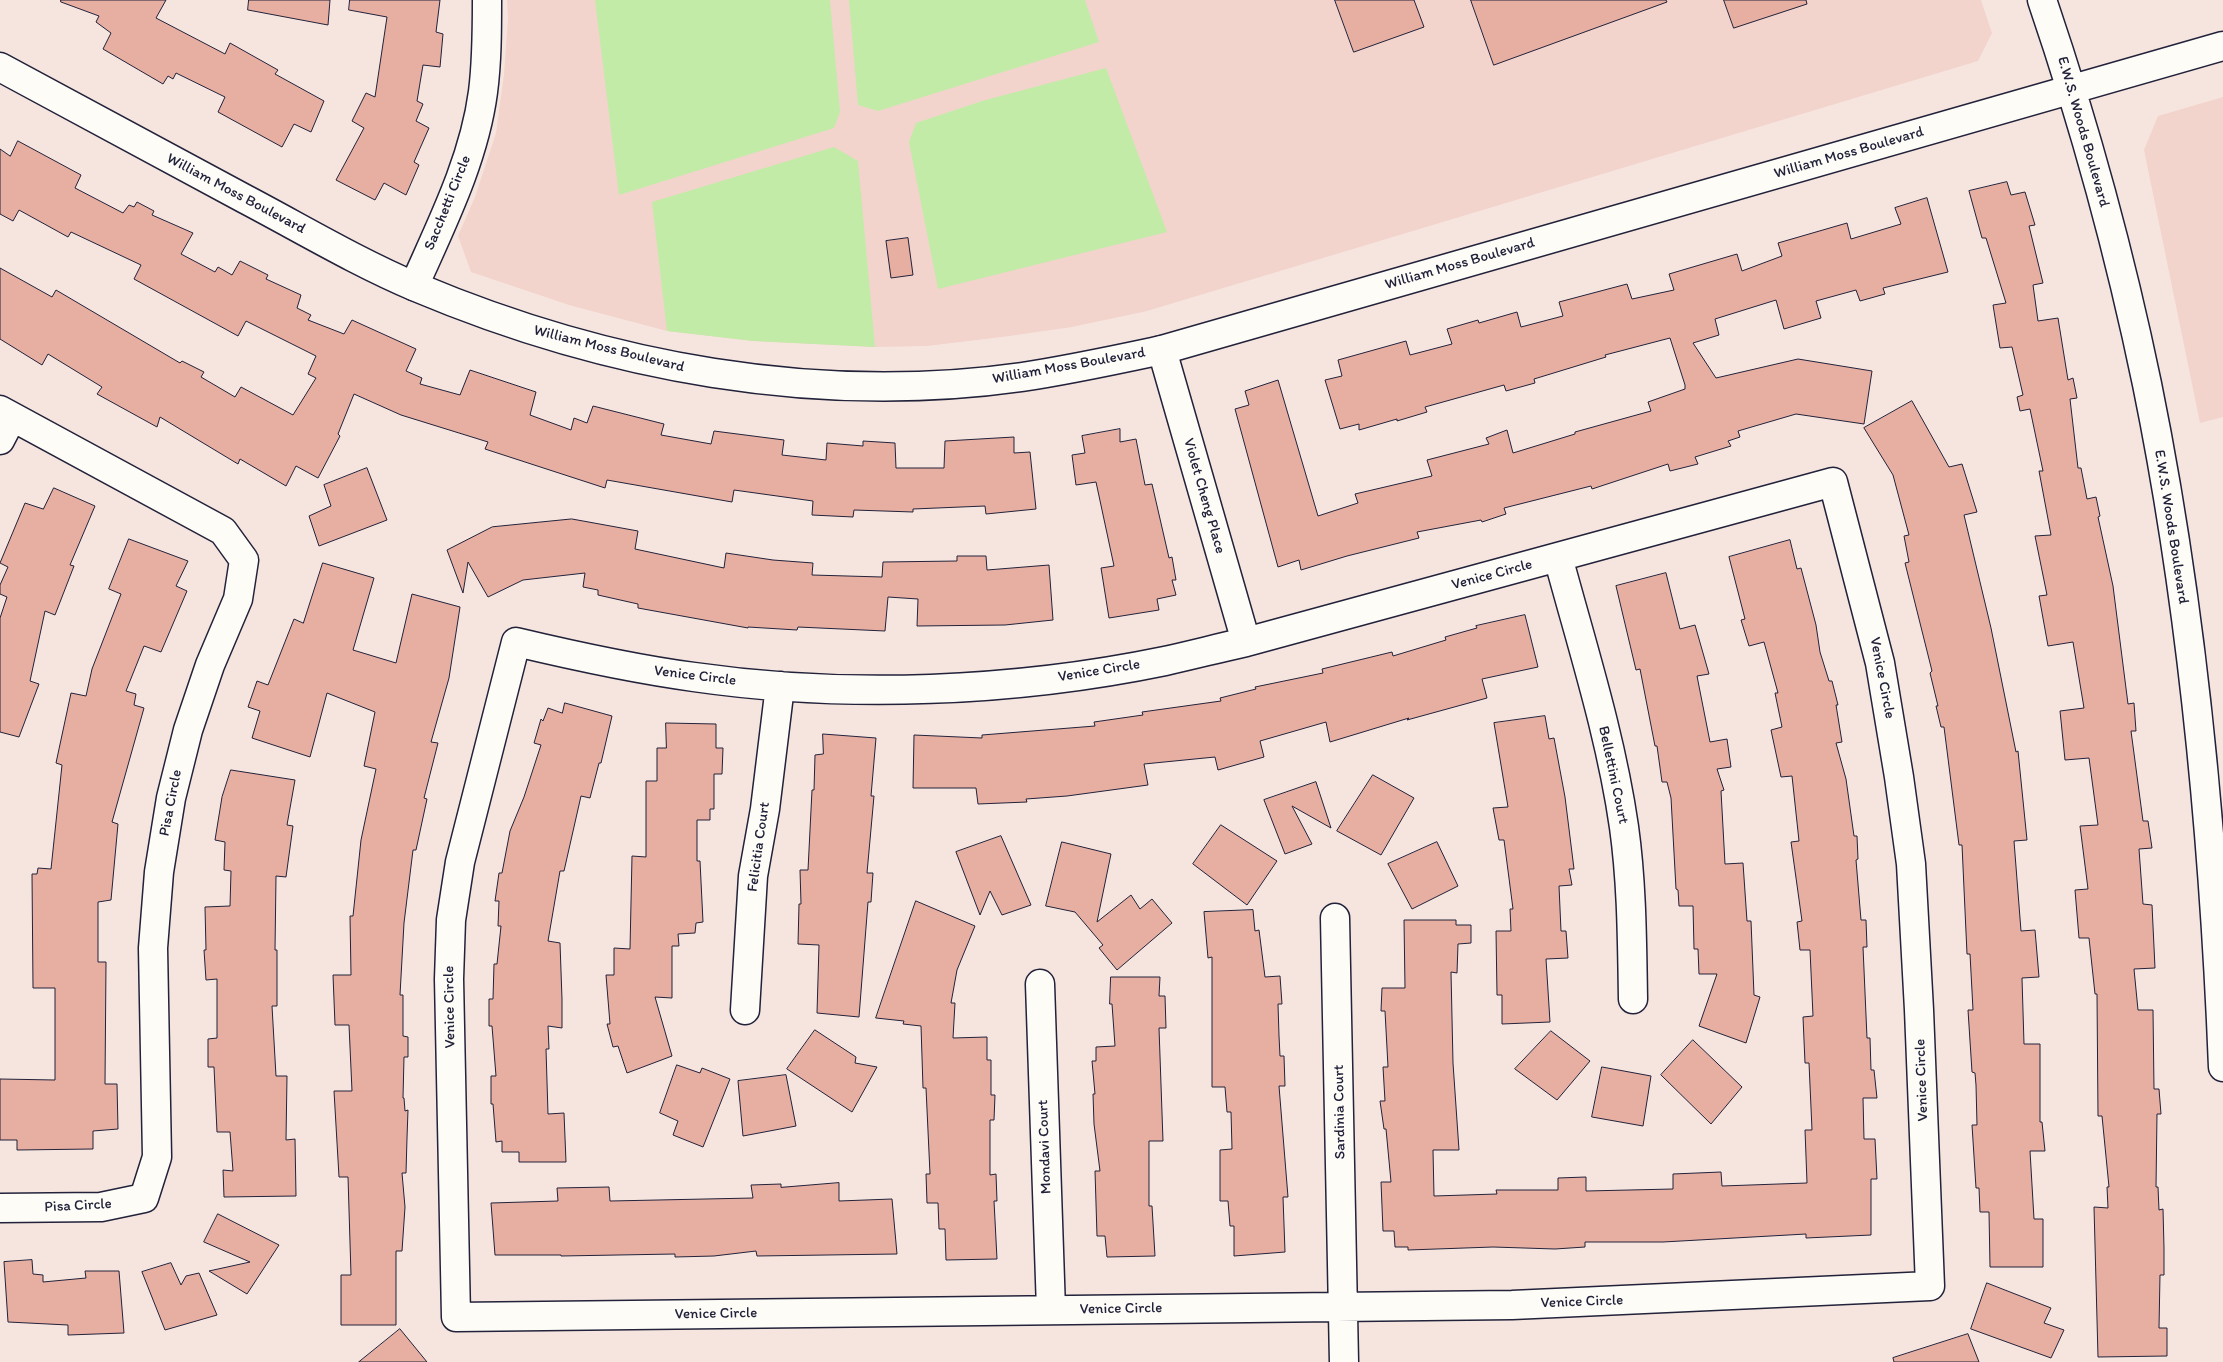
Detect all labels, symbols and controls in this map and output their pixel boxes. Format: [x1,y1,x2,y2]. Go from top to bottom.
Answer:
street label: E.W.S. Woods Boulevard [2053,55,2113,209]
street label: William Moss Boulevard [1772,123,1926,183]
street label: William Moss Boulevard [163,150,309,238]
street label: Sacchetti Circle [421,153,475,253]
street label: William Moss Boulevard [1383,234,1537,294]
street label: William Moss Boulevard [532,322,686,376]
street label: William Moss Boulevard [991,344,1147,388]
street label: Violet Cheng Place [1179,436,1229,556]
street label: E.W.S. Woods Boulevard [2150,449,2192,605]
street label: Venice Circle [1450,556,1534,594]
street label: Venice Circle [1865,636,1899,720]
street label: Venice Circle [1057,656,1141,686]
street label: Venice Circle [653,662,737,690]
street label: Bellettini Court [1594,724,1632,826]
street label: Pisa Circle [156,768,186,838]
street label: Felicitia Court [744,801,774,893]
street label: Venice Circle [440,965,460,1049]
street label: Venice Circle [1912,1038,1932,1122]
street label: Sardinia Court [1330,1065,1350,1159]
street label: Mondavi Court [1034,1099,1056,1195]
street label: Pisa Circle [44,1195,112,1217]
street label: Venice Circle [1540,1292,1624,1312]
street label: Venice Circle [1079,1299,1163,1319]
street label: Venice Circle [674,1304,758,1324]

